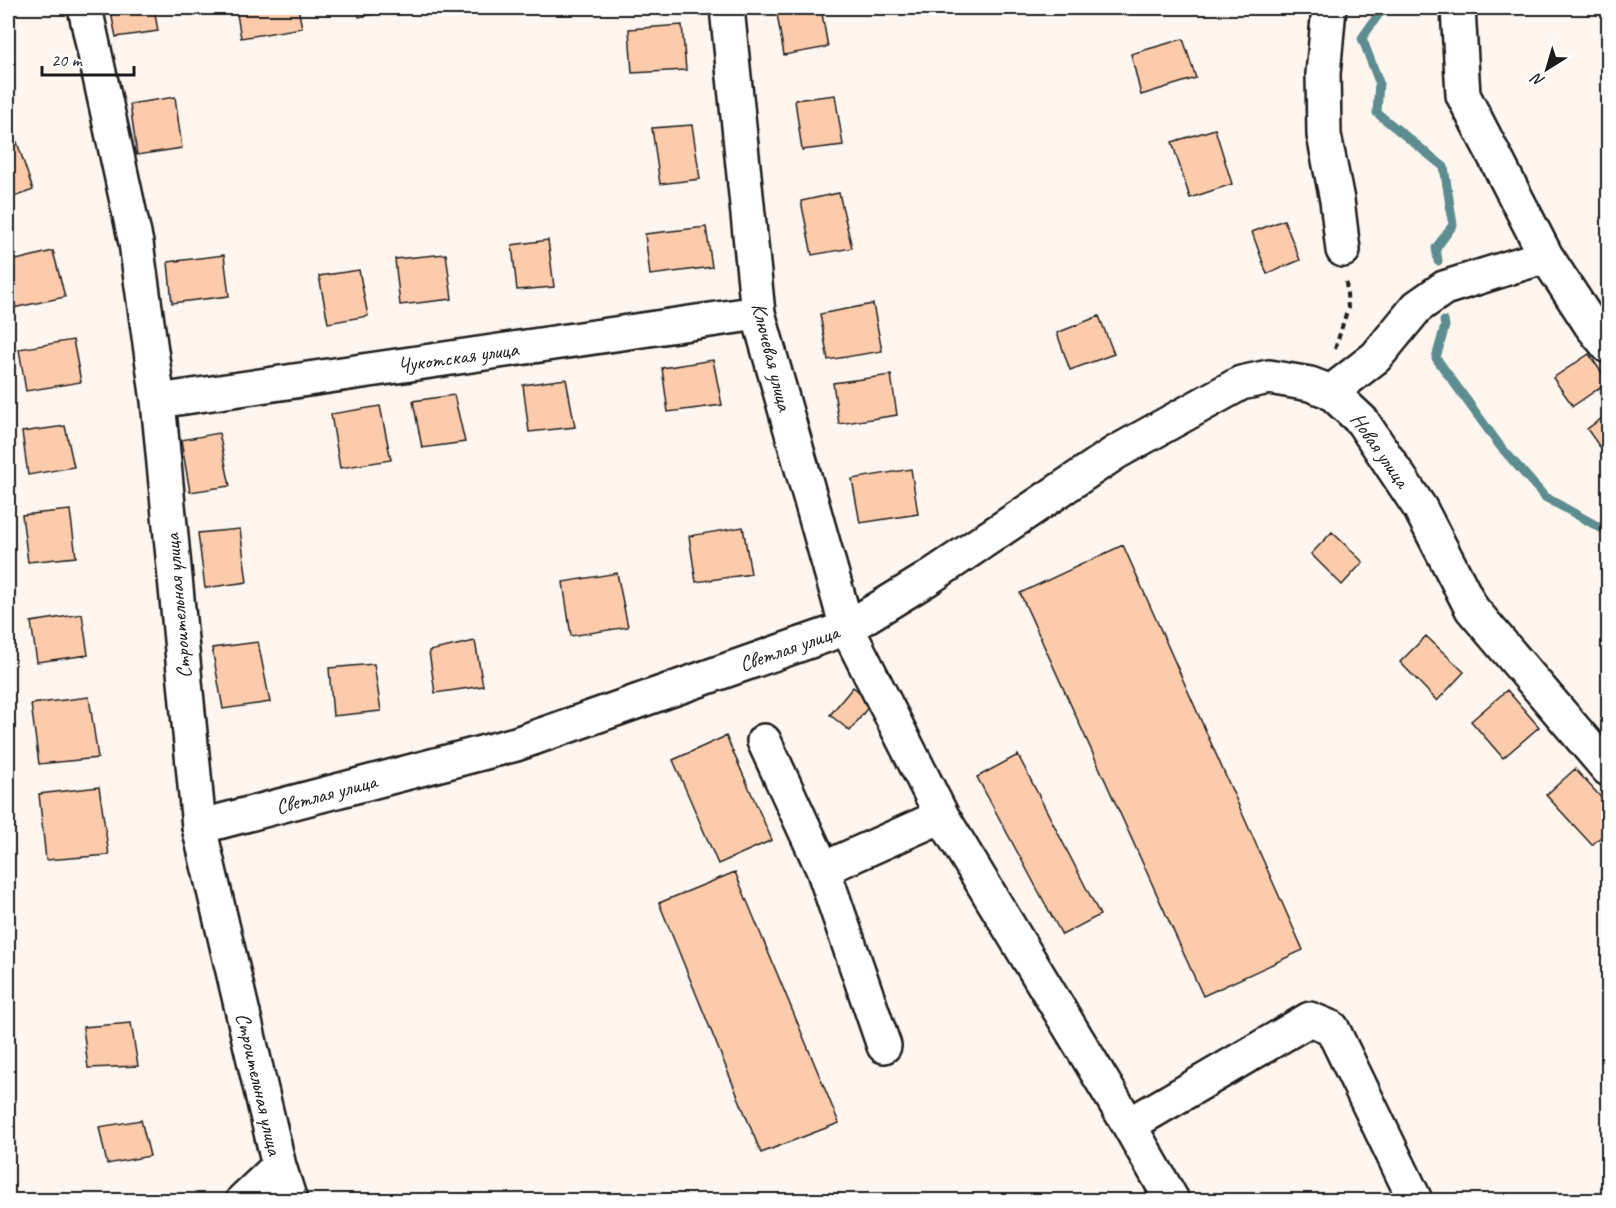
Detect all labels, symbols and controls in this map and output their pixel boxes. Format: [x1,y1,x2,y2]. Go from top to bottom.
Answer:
scale bar [42,39,134,77]
north arrow [1517,39,1577,99]
text: 20 m [51,49,84,71]
text: N [1526,67,1549,91]
street label: Ключевая улица [746,300,798,415]
street label: Чукотская улица [396,335,522,378]
street label: Новая улица [1345,407,1417,495]
street label: Строительная улица [159,531,197,679]
street label: Светлая улица [736,618,844,677]
street label: Светлая улица [273,767,382,820]
street label: Строительная улица [230,1010,288,1159]

